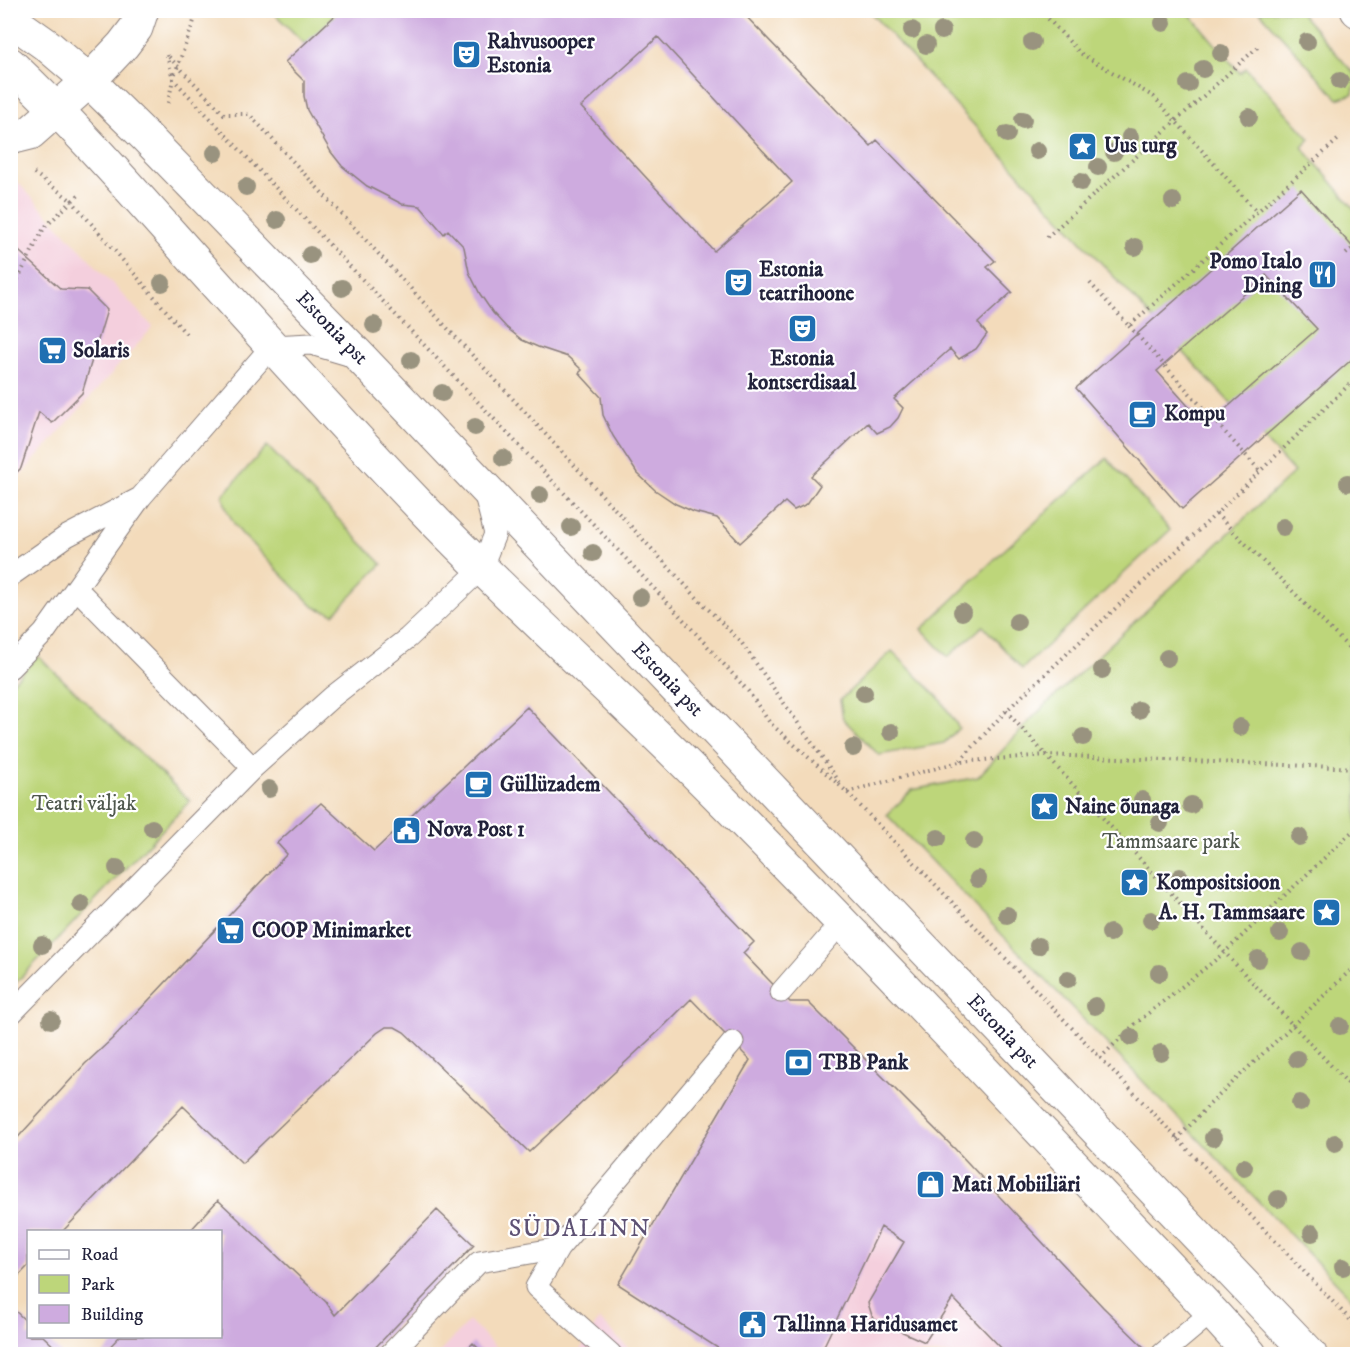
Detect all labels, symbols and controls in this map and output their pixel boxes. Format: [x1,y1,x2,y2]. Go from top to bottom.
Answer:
place label: Rahvusooper Estonia [487,29,596,79]
theatre icon: Rahvusooper Estonia [450,38,482,70]
place icon: Uus turg [1067,130,1099,162]
place label: Uus turg [1104,133,1177,159]
place label: Pomo Italo Dining [1209,249,1303,299]
place label: Estonia teatrihoone [759,257,855,307]
restaurant icon: Pomo Italo Dining [1307,258,1339,290]
theatre icon: Estonia teatrihoone [722,266,754,298]
street label: Estonia pst [290,286,374,371]
theatre icon: Estonia kontserdisaal [786,312,818,344]
supermarket icon: Solaris [36,335,68,367]
place label: Solaris [73,338,130,364]
place label: Estonia kontserdisaal [747,346,857,396]
cafe icon: Kompu [1127,398,1159,430]
place label: Kompu [1164,401,1225,427]
street label: Estonia pst [626,637,709,722]
cafe icon: Güllüzadem [463,769,495,801]
place label: Güllüzadem [500,772,601,798]
park label: Teatri väljak [32,791,137,817]
place icon: Naine õunaga [1028,791,1060,823]
place label: Naine õunaga [1065,794,1181,820]
public building icon: Nova Post 1 [390,814,422,846]
place label: Nova Post 1 [427,817,525,843]
park label: Tammsaare park [1102,829,1241,855]
place icon: Kompositsioon [1119,867,1151,899]
place label: Kompositsioon [1156,870,1281,896]
place icon: A. H. Tammsaare [1310,897,1342,929]
place label: A. H. Tammsaare [1158,900,1305,926]
supermarket icon: COOP Minimarket [215,915,247,947]
place label: COOP Minimarket [252,918,412,944]
street label: Estonia pst [961,989,1044,1074]
bank icon: TBB Pank [782,1047,814,1079]
place label: TBB Pank [818,1050,909,1076]
shop icon: Mati Mobiiliäri [915,1169,947,1201]
place label: Mati Mobiiliäri [952,1172,1081,1198]
district label: SÜDALINN [509,1214,651,1244]
legend [27,1230,222,1338]
text: Road [81,1244,118,1266]
text: Park [81,1274,115,1296]
text: Building [81,1304,143,1326]
public building icon: Tallinna Haridusamet [737,1309,769,1341]
place label: Tallinna Haridusamet [773,1312,958,1338]

